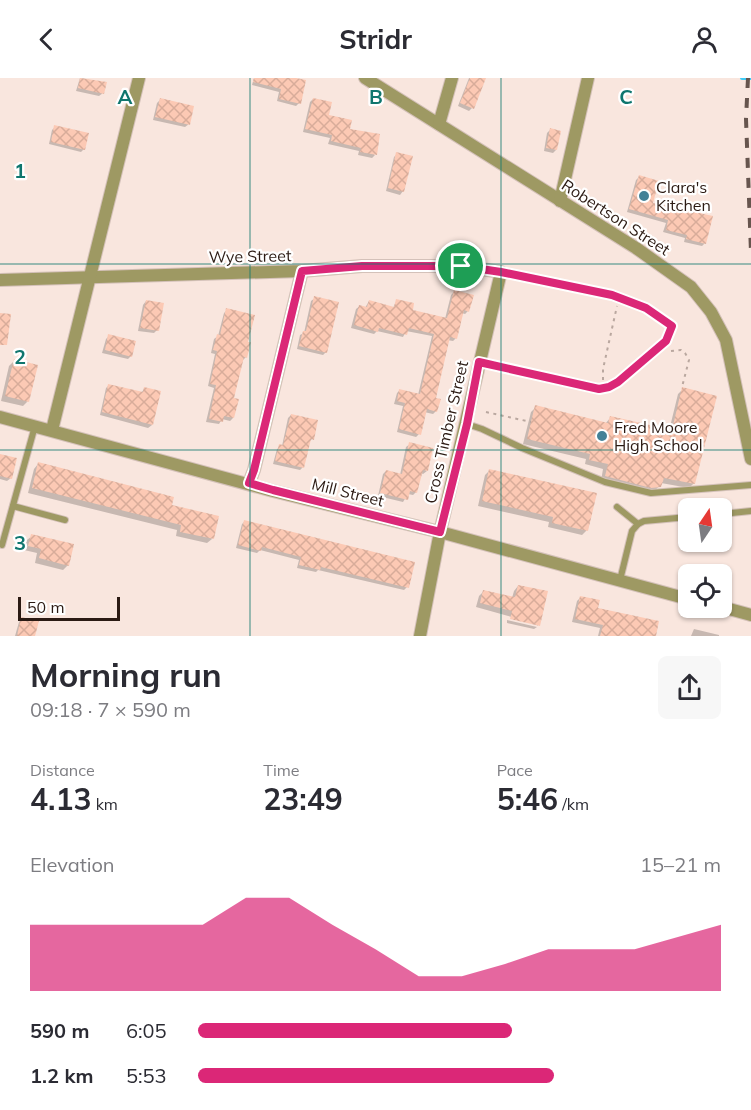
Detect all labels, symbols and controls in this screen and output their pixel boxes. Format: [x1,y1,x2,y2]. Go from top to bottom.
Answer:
text: Stridr [339,22,412,56]
icon: back [30,23,63,56]
icon: person [688,23,721,56]
text: A [118,84,133,109]
text: B [369,84,383,109]
text: C [619,84,633,109]
text: 1 [14,158,26,183]
street label: Robertson Street [558,175,674,260]
place label: Clara's Kitchen [656,177,711,215]
marker: Clara's Kitchen [637,189,651,203]
pin [435,240,486,291]
street label: Wye Street [208,245,292,267]
icon: arrive [444,249,477,282]
text: 2 [14,344,26,369]
street label: Cross Timber Street [420,358,472,505]
place label: Fred Moore High School [614,417,703,455]
marker: Fred Moore High School [595,429,609,443]
street label: Mill Street [310,473,386,511]
north arrow [678,498,732,552]
map controls [678,498,732,618]
text: 3 [14,530,26,555]
button: locate [678,564,732,618]
scale bar [18,594,120,622]
text: 50 m [27,597,64,617]
text: Morning run [30,654,222,695]
button: share [658,656,721,719]
text: 09:18 · 7 × 590 m [30,697,191,722]
text: Distance [30,760,95,780]
text: Time [263,760,300,780]
text: Pace [497,760,533,780]
text: 4.13 [30,780,91,818]
text: 23:49 [263,780,343,818]
text: 5:46 [497,780,558,818]
text: km [91,794,118,814]
text: /km [558,794,589,814]
text: Elevation [30,852,115,877]
text: 15–21 m [640,852,721,877]
text: 590 m [30,1018,89,1043]
text: 6:05 [126,1018,167,1043]
text: 1.2 km [30,1063,93,1088]
text: 5:53 [126,1063,167,1088]

